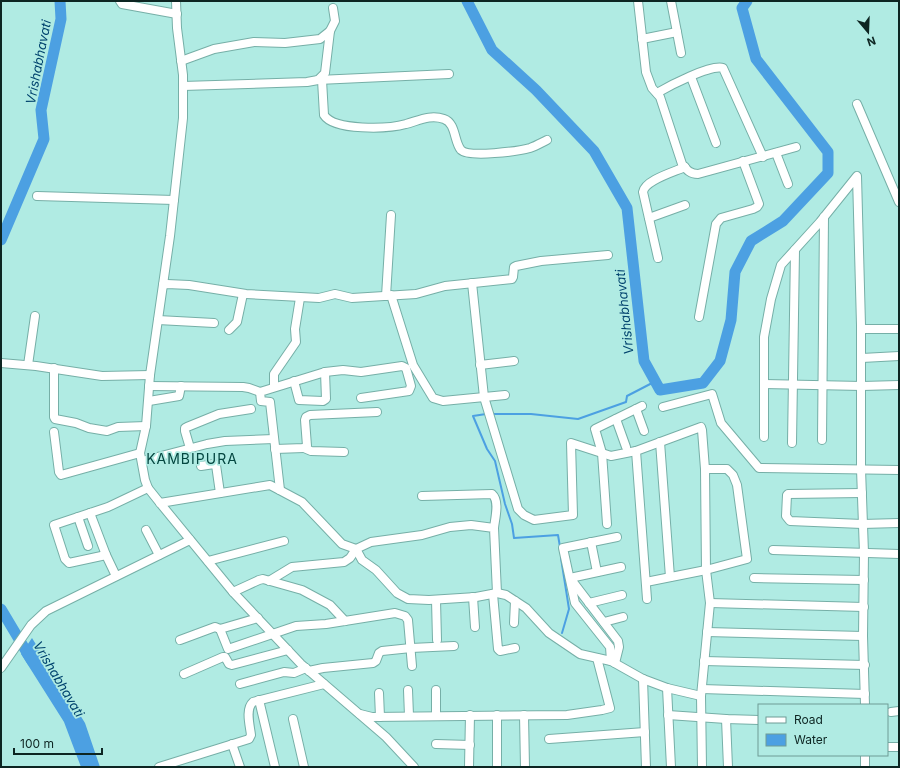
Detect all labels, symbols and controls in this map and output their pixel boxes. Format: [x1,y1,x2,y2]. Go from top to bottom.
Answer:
north arrow [848,12,888,52]
water label: Vrishabhavati [22,18,54,106]
text: N [865,33,878,49]
water label: Vrishabhavati [611,268,636,355]
district label: KAMBIPURA [146,450,238,467]
water label: Vrishabhavati [30,638,88,721]
legend [758,704,888,756]
text: Road [794,712,823,727]
scale bar [14,730,102,756]
text: Water [794,732,828,747]
text: 100 m [20,736,54,751]

